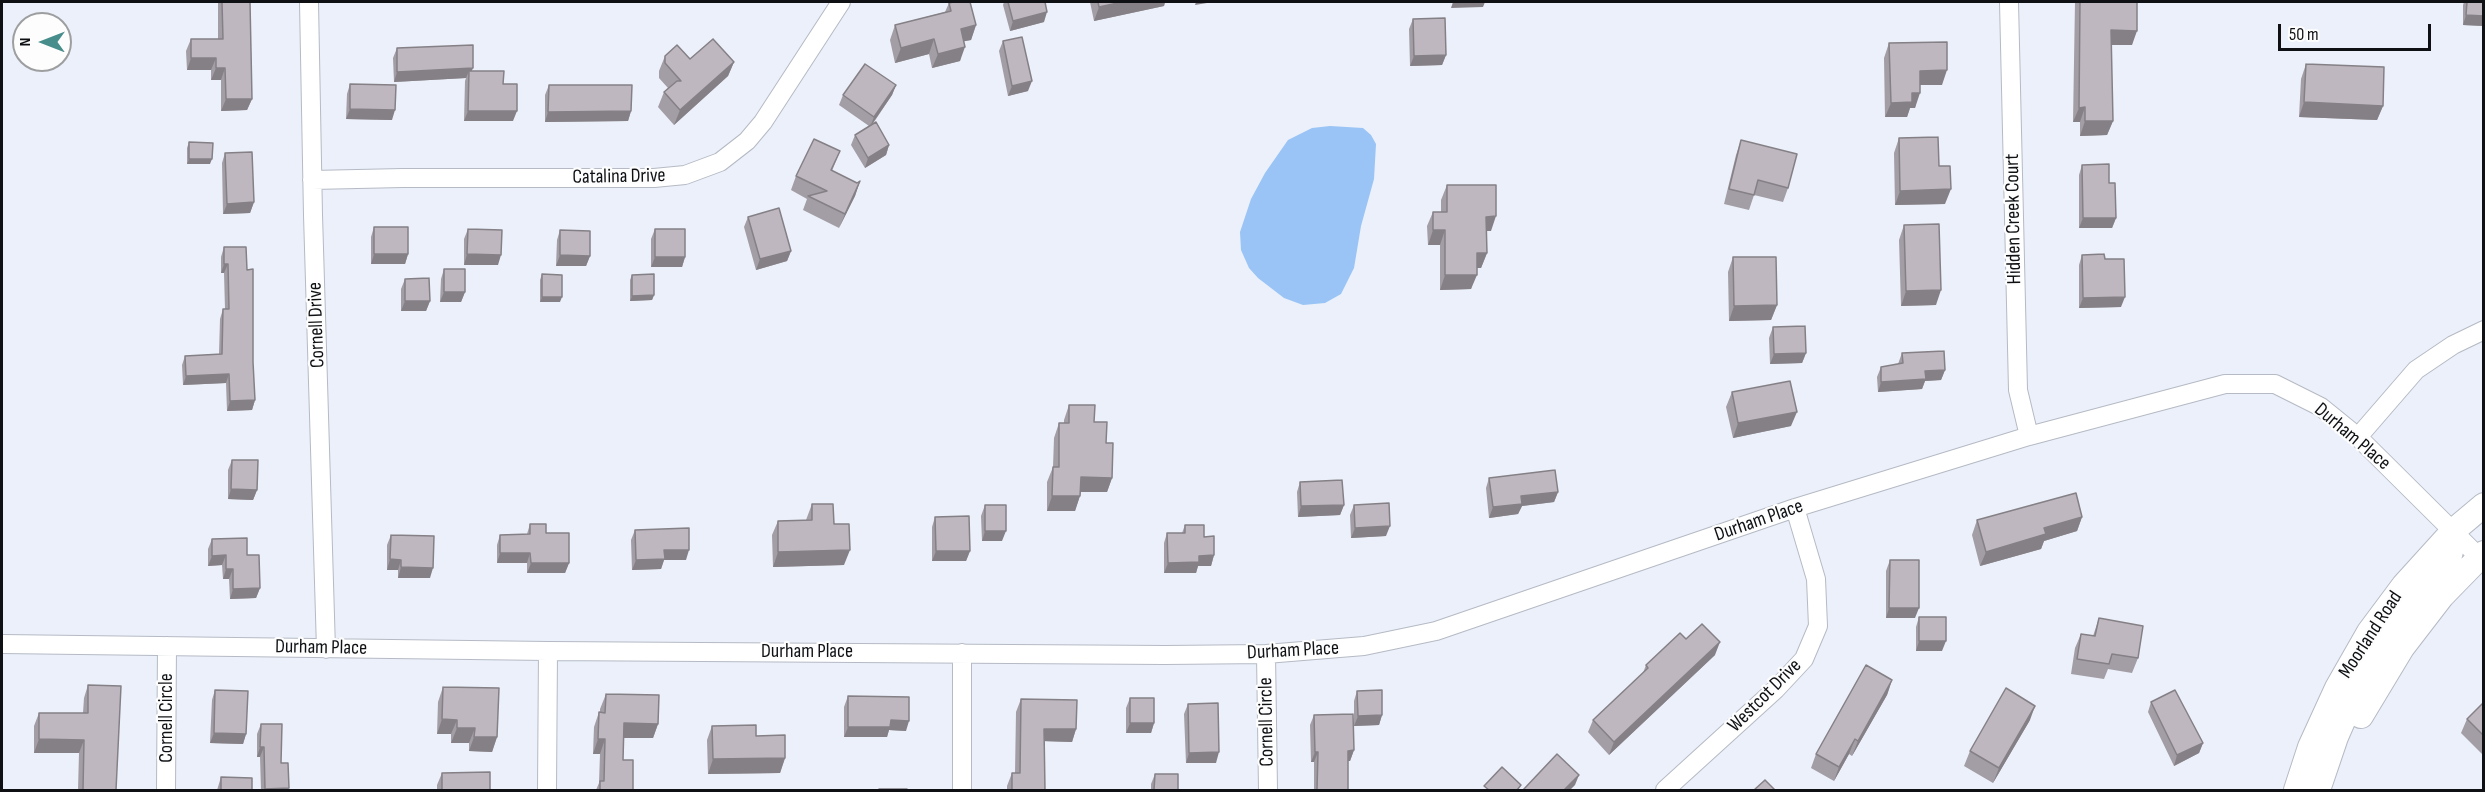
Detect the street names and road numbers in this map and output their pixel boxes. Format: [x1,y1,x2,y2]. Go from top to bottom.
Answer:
street label: Hidden Creek Court [2001,154,2027,284]
street label: Catalina Drive [572,164,666,190]
street label: Cornell Drive [304,282,330,368]
street label: Durham Place [2309,398,2395,476]
street label: Durham Place [1712,495,1806,547]
street label: Moorland Road [2334,587,2408,683]
street label: Durham Place [275,635,367,661]
street label: Durham Place [1246,637,1340,665]
street label: Durham Place [761,640,853,664]
street label: Westcot Drive [1723,654,1807,738]
street label: Cornell Circle [155,673,179,763]
street label: Cornell Circle [1254,677,1280,767]

